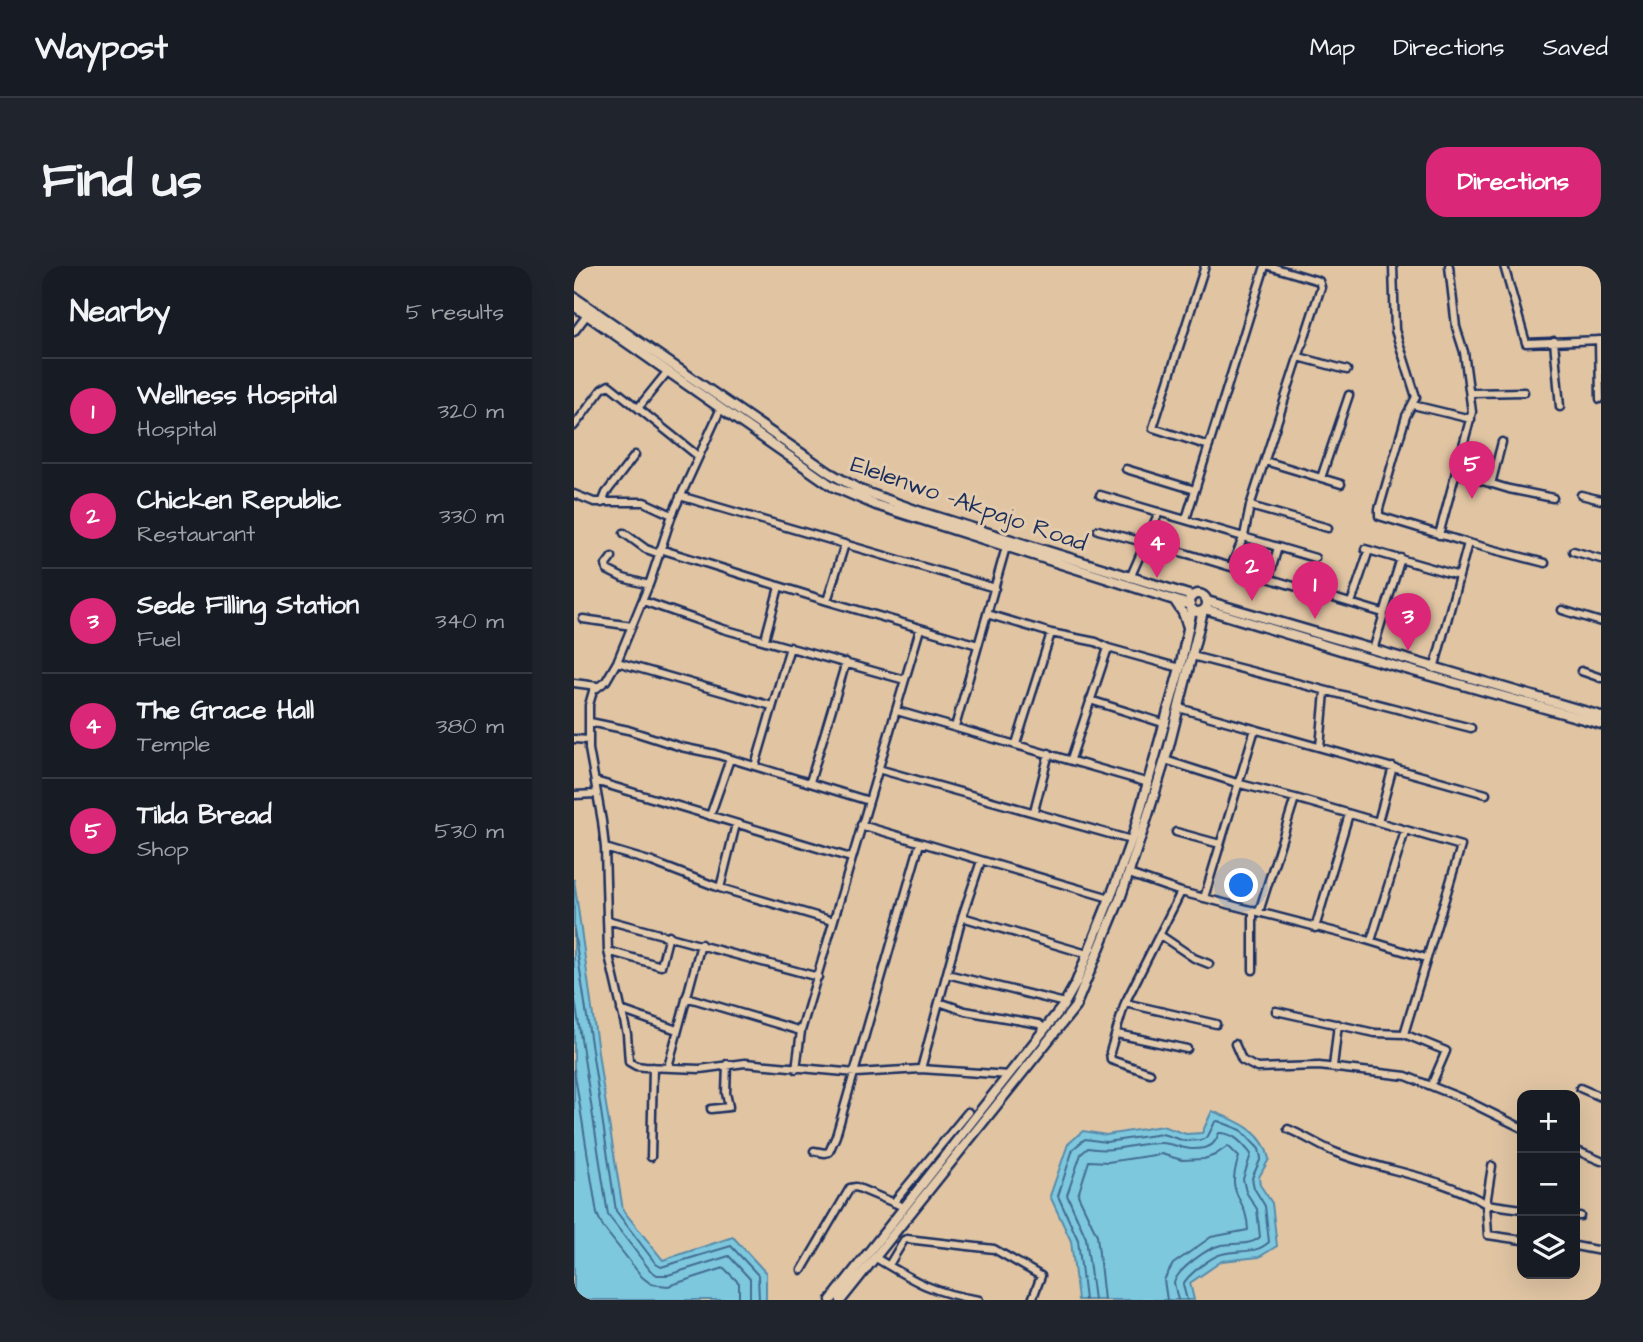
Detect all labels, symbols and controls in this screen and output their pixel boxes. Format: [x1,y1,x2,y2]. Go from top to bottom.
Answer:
text: Waypost [35,25,168,71]
text: Map [1310,31,1355,65]
text: Directions [1393,31,1505,65]
text: Saved [1543,31,1608,65]
button: Directions [1426,147,1601,217]
text: Find us [42,148,202,216]
text: Nearby [70,291,170,333]
text: 5 results [406,296,504,328]
text: Wellness Hospital [137,377,337,413]
text: 1 [92,395,94,427]
text: 320 m [438,395,504,427]
text: Hospital [137,413,216,445]
pin: 5 [1449,441,1495,499]
street label: Elelenwo -Akpajo Road [846,448,1091,560]
text: Chicken Republic [137,482,341,518]
text: 2 [86,500,100,532]
text: 330 m [439,500,504,532]
text: Restaurant [137,518,255,550]
pin: 4 [1134,520,1180,578]
pin: 2 [1229,543,1275,601]
pin: 1 [1292,561,1338,619]
text: Sede Filling Station [137,587,359,623]
pin: 3 [1385,593,1431,651]
text: 3 [87,605,99,637]
text: 340 m [435,605,504,637]
text: Fuel [137,623,181,655]
text: The Grace Hall [137,692,314,728]
text: 4 [85,710,101,742]
text: 380 m [436,710,504,742]
text: Temple [137,728,211,760]
text: Tilda Bread [137,797,272,833]
text: 5 [85,815,101,847]
text: 530 m [434,815,504,847]
text: Shop [137,833,189,865]
your location [1224,868,1258,902]
map controls [1517,1090,1580,1279]
button: + [1517,1090,1580,1153]
button: − [1517,1153,1580,1216]
button: layers [1517,1216,1580,1279]

